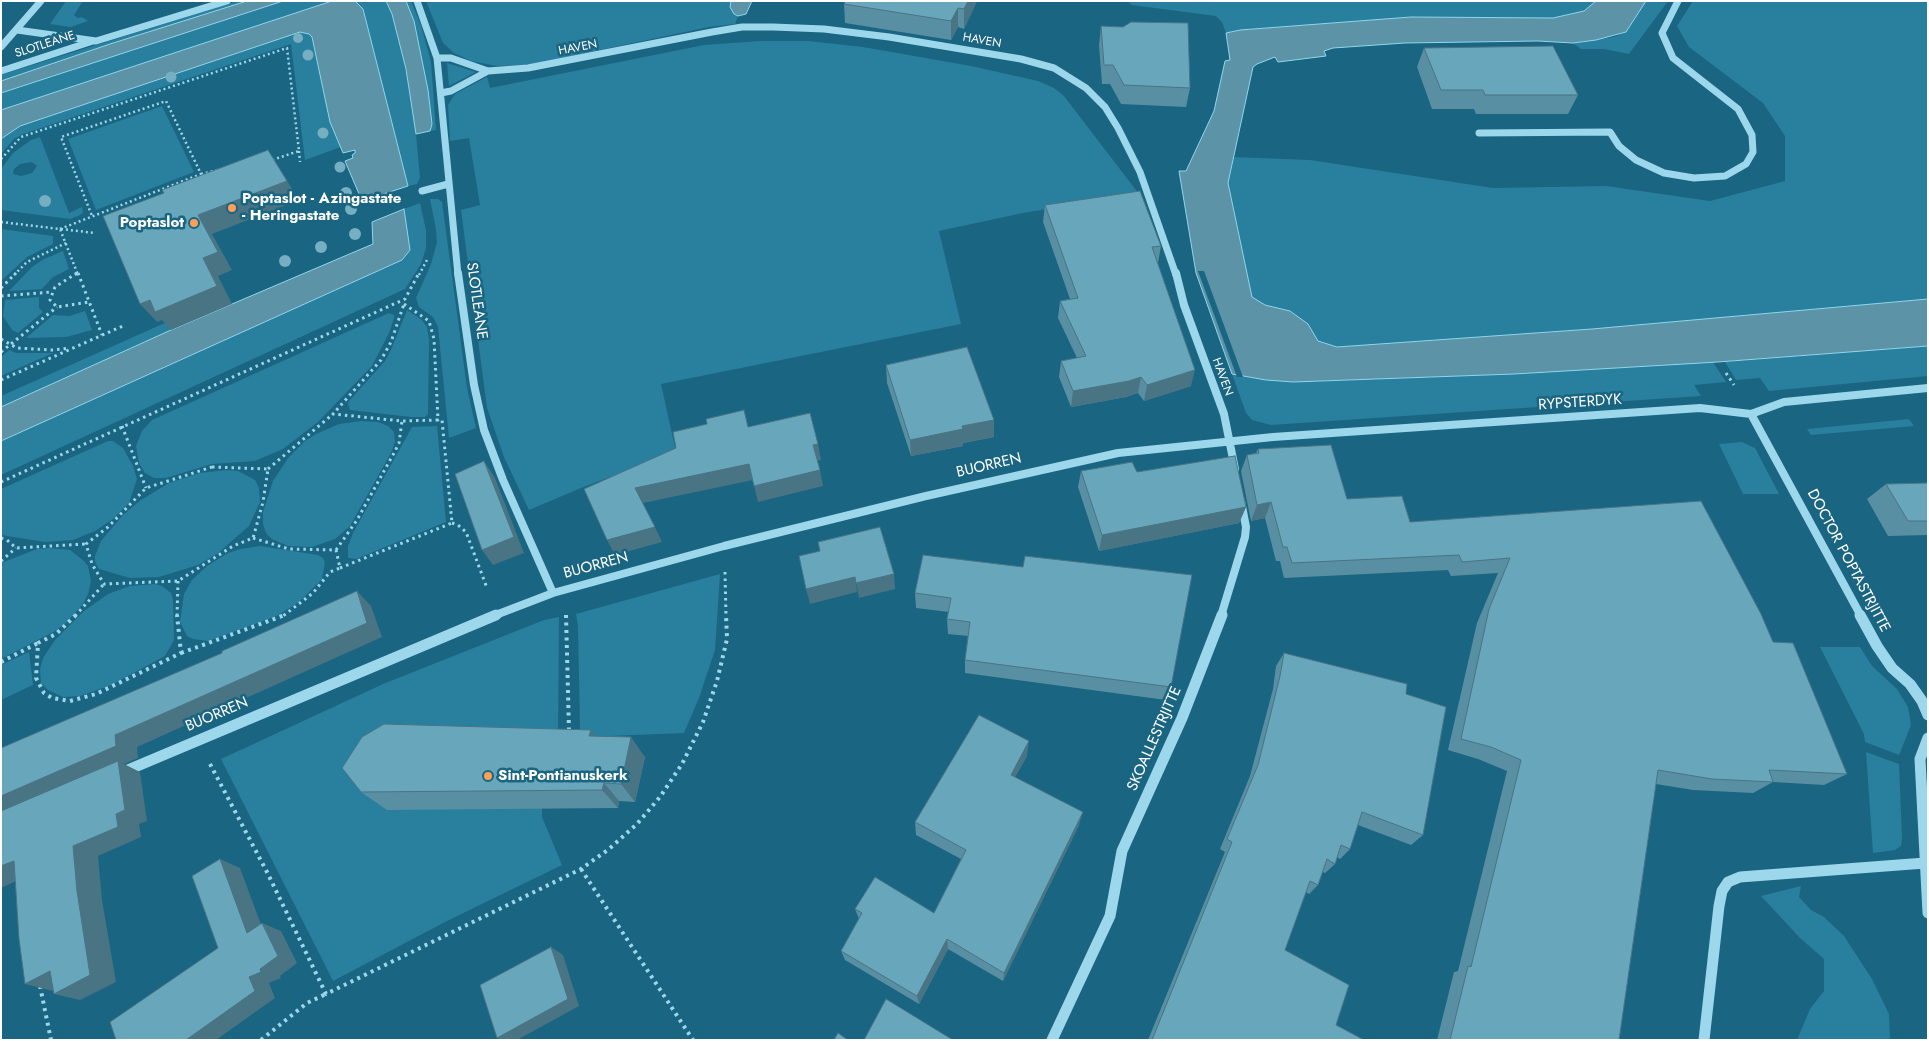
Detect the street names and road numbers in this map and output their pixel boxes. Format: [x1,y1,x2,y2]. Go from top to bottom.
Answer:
street label: SLOTLEANE [13,29,77,61]
street label: HAVEN [961,31,1003,51]
street label: HAVEN [557,37,599,59]
street label: SLOTLEANE [462,261,490,341]
street label: HAVEN [1209,356,1235,398]
street label: RYPSTERDYK [1538,391,1622,415]
street label: BUORREN [955,450,1023,482]
street label: DOCTOR POPTASTRJITTE [1803,486,1893,636]
street label: BUORREN [562,549,630,583]
street label: SKOALLESTRJITTE [1124,684,1186,794]
street label: BUORREN [183,694,251,736]

